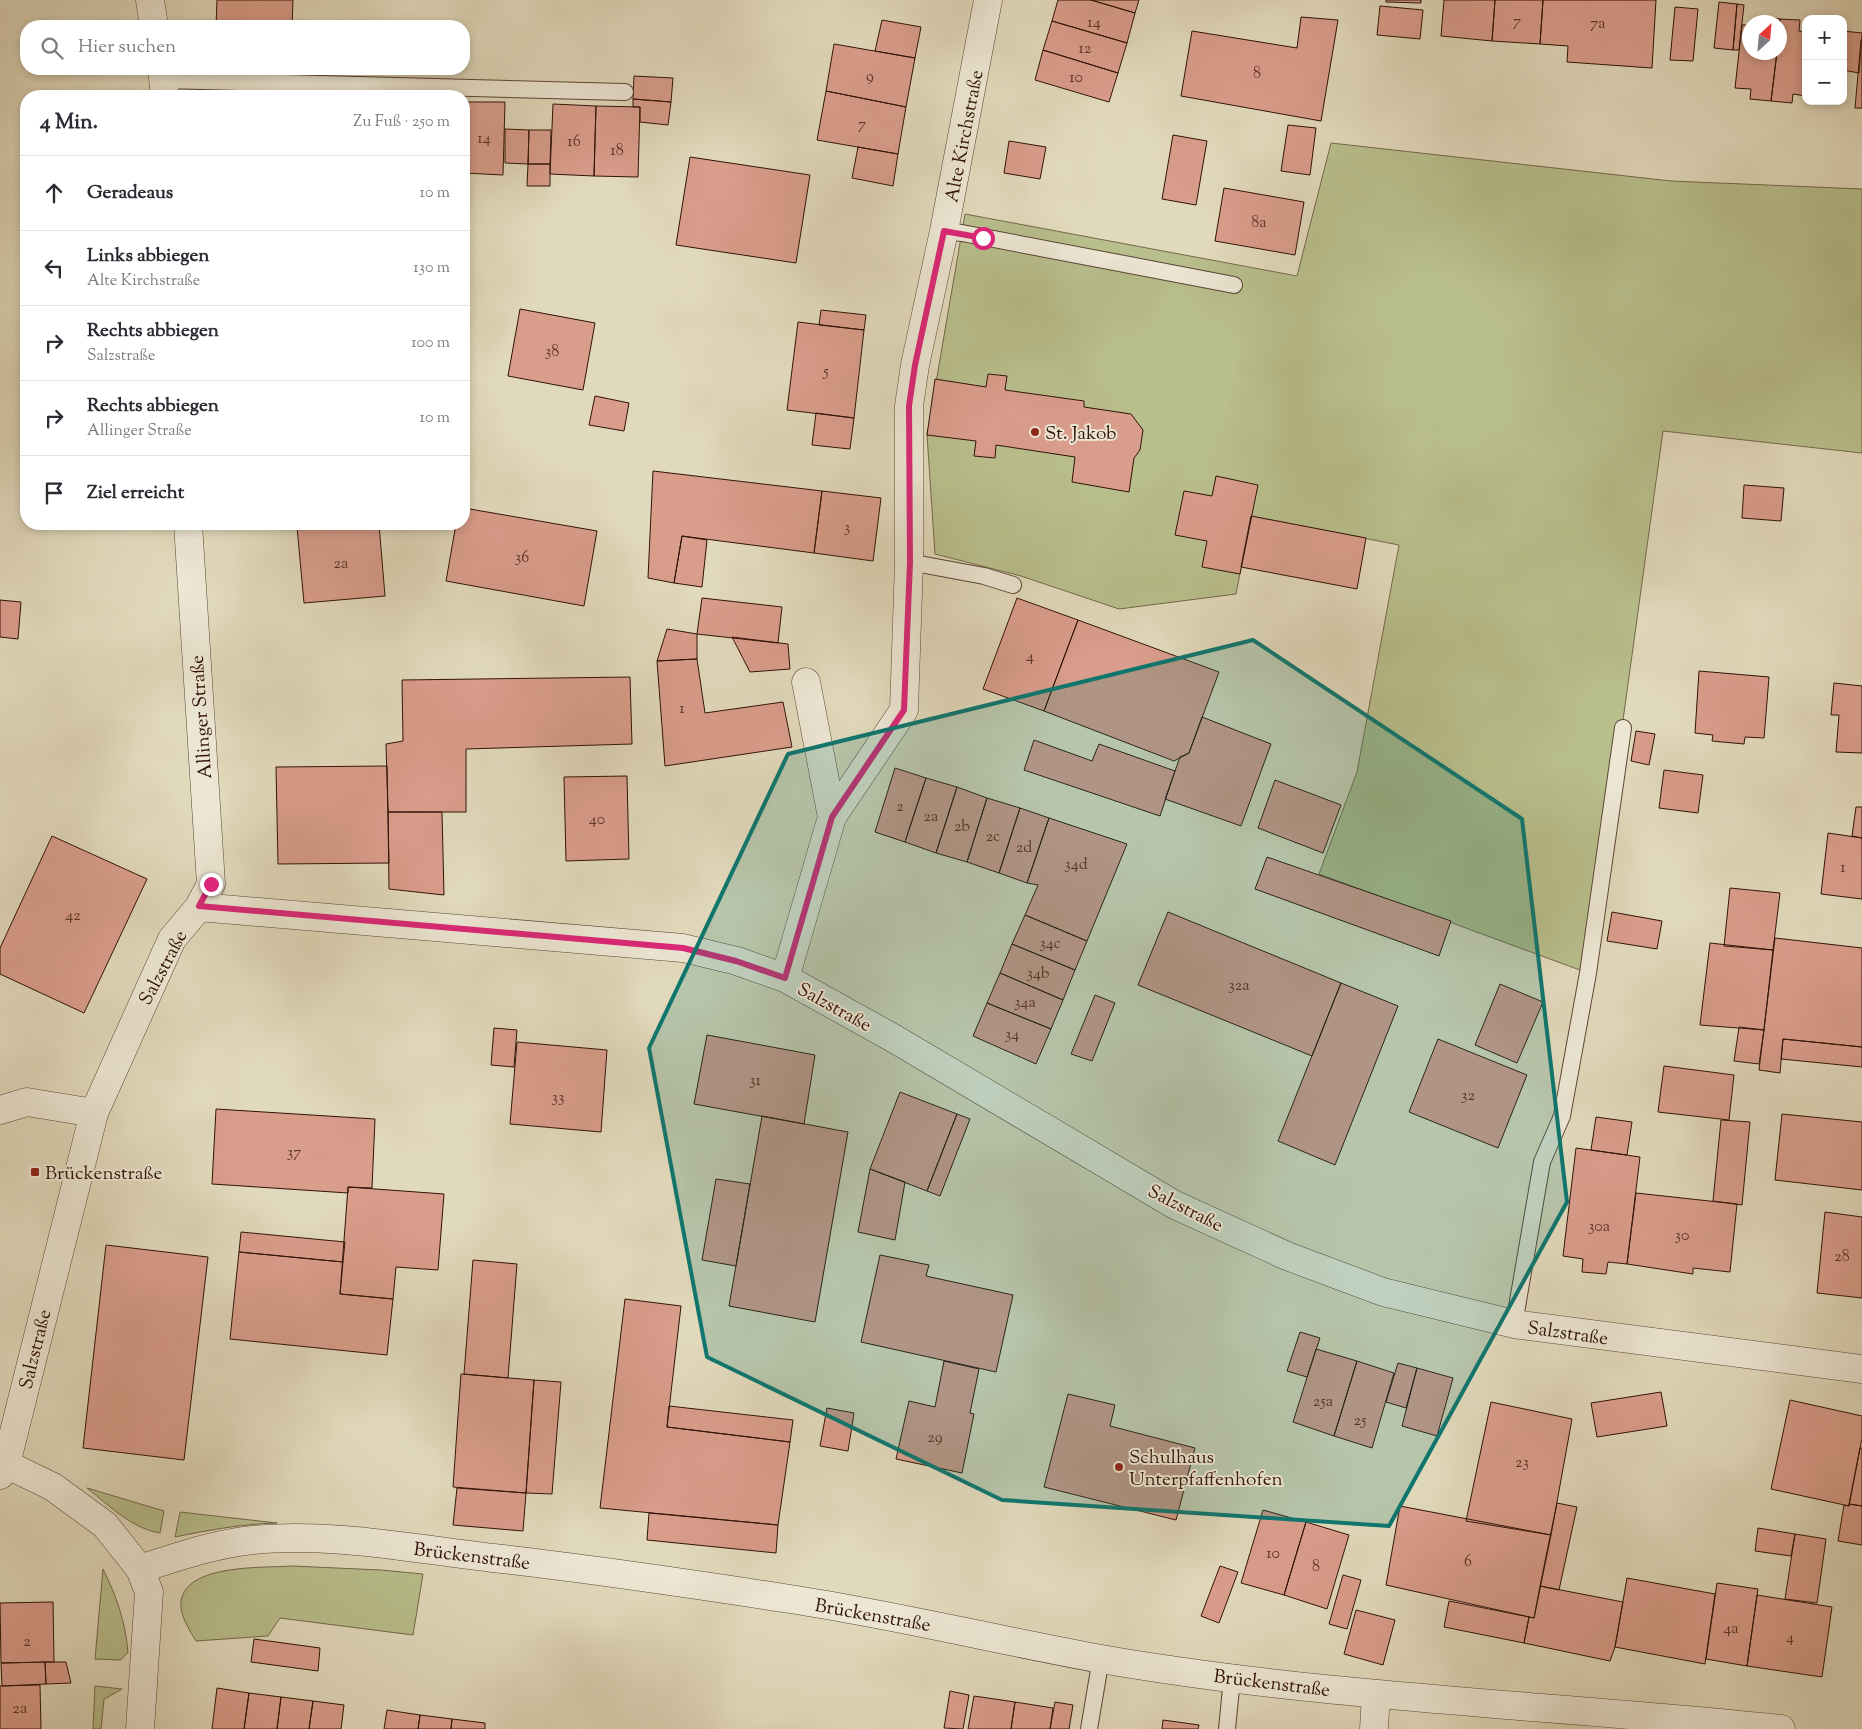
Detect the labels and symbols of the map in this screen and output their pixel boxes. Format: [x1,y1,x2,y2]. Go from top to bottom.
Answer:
house number: 7 [1513,11,1521,34]
house number: 14 [1087,12,1101,35]
house number: 7a [1590,13,1606,36]
north arrow [1742,15,1787,60]
house number: 12 [1079,38,1092,61]
house number: 8 [1253,63,1261,86]
house number: 9 [866,66,874,89]
house number: 10 [1069,67,1083,90]
street label: Alte Kirchstraße [939,68,992,205]
house number: 7 [858,114,866,137]
house number: 14 [477,128,491,151]
house number: 16 [567,131,581,154]
house number: 18 [610,140,624,163]
house number: 8a [1251,212,1267,235]
route start [972,227,995,250]
house number: 38 [545,341,559,364]
house number: 5 [822,361,829,384]
place label: St. Jakob [1045,421,1117,448]
marker: St. Jakob [1029,426,1041,438]
house number: 3 [844,517,850,540]
house number: 36 [515,547,529,570]
house number: 2a [334,553,349,576]
house number: 4 [1026,646,1034,669]
street label: Allinger Straße [185,654,220,780]
house number: 1 [679,698,685,721]
house number: 2 [896,796,904,819]
house number: 2a [924,806,939,829]
house number: 40 [589,809,605,832]
house number: 2b [954,816,970,839]
house number: 2c [986,826,1000,849]
house number: 2d [1016,837,1032,860]
house number: 34d [1064,854,1088,877]
house number: 1 [1840,857,1846,880]
route end [200,873,223,896]
house number: 42 [65,905,81,928]
street label: Salzstraße [133,926,195,1010]
house number: 34c [1039,933,1061,956]
house number: 34b [1026,963,1050,986]
house number: 32a [1228,975,1250,998]
street label: Salzstraße [792,977,876,1040]
house number: 34a [1014,992,1037,1015]
house number: 34 [1005,1024,1019,1047]
house number: 31 [749,1070,762,1093]
house number: 32 [1461,1085,1475,1108]
house number: 33 [552,1087,564,1110]
house number: 37 [287,1142,301,1165]
place label: Brückenstraße [45,1161,162,1188]
marker: Brückenstraße [29,1166,41,1178]
street label: Salzstraße [1143,1179,1227,1240]
house number: 30a [1588,1216,1611,1239]
house number: 30 [1675,1225,1689,1248]
house number: 28 [1834,1246,1850,1269]
street label: Salzstraße [13,1307,59,1392]
street label: Salzstraße [1526,1315,1610,1354]
house number: 25a [1313,1391,1334,1414]
house number: 25 [1354,1410,1367,1433]
house number: 29 [927,1427,943,1450]
place label: Schulhaus Unterpfaffenhofen [1129,1445,1283,1494]
house number: 23 [1515,1452,1529,1475]
marker: Schulhaus Unterpfaffenhofen [1113,1461,1125,1473]
street label: Brückenstraße [412,1537,532,1578]
house number: 10 [1266,1543,1280,1566]
house number: 6 [1464,1551,1472,1574]
house number: 8 [1312,1556,1320,1579]
street label: Brückenstraße [812,1593,933,1640]
house number: 4a [1723,1618,1739,1641]
house number: 4 [1786,1627,1794,1650]
house number: 2 [23,1631,31,1654]
street label: Brückenstraße [1212,1664,1332,1705]
house number: 2a [13,1698,28,1721]

